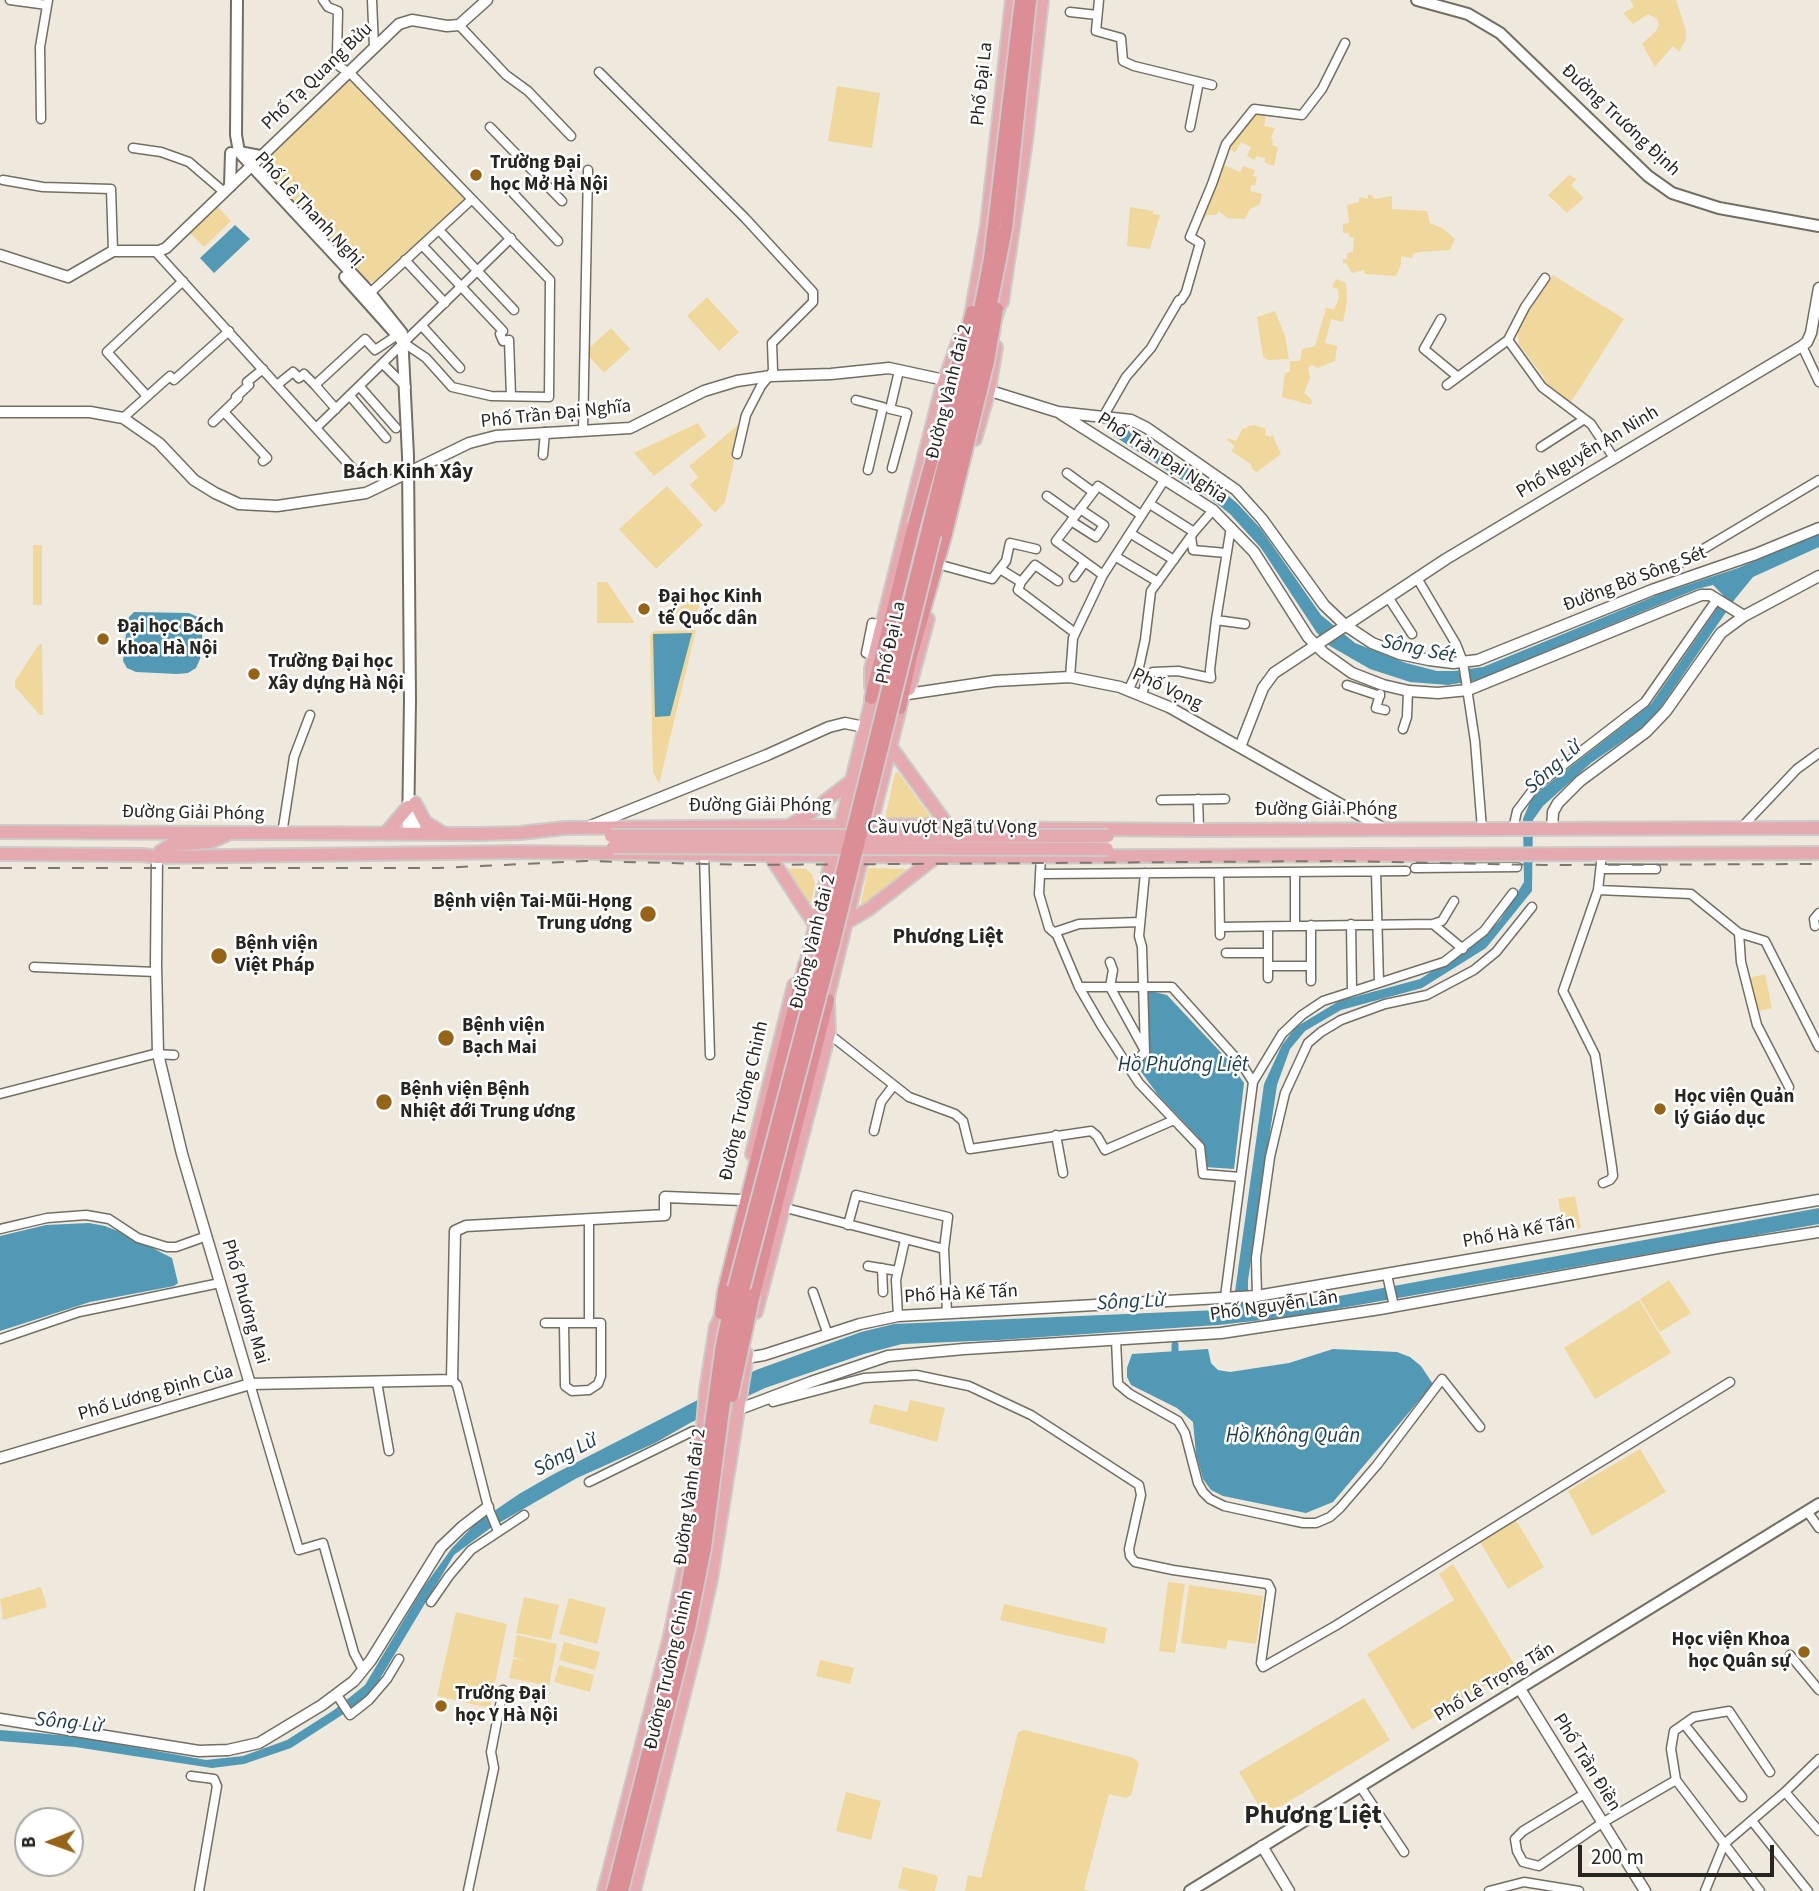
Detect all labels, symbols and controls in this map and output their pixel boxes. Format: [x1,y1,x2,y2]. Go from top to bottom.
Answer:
street label: Phố Tạ Quang Bửu [258,18,378,136]
street label: Phố Đại La [967,41,999,127]
street label: Đường Trương Định [1556,60,1684,182]
street label: Phố Lê Thanh Nghị [249,148,367,272]
place label: Trường Đại học Mở Hà Nội [490,153,608,197]
marker: Trường Đại học Mở Hà Nội [468,167,484,183]
street label: Đường Vành đai 2 [922,322,978,462]
street label: Phố Trần Đại Nghĩa [480,396,632,434]
street label: Phố Nguyễn An Ninh [1513,402,1663,504]
street label: Phố Trần Đại Nghĩa [1092,408,1232,510]
district label: Bách Kinh Xây [343,460,473,486]
street label: Đường Bờ Sông Sét [1560,542,1710,618]
place label: Đại học Kinh tế Quốc dân [658,587,762,631]
street label: Phố Đại La [872,599,912,687]
marker: Đại học Kinh tế Quốc dân [636,601,652,617]
place label: Đại học Bách khoa Hà Nội [117,617,224,661]
water label: Sông Sét [1379,630,1457,670]
marker: Đại học Bách khoa Hà Nội [95,631,111,647]
place label: Trường Đại học Xây dựng Hà Nội [268,652,404,696]
street label: Phố Vọng [1128,664,1206,716]
marker: Trường Đại học Xây dựng Hà Nội [246,666,262,682]
water label: Sông Lừ [1520,736,1588,800]
street label: Đường Giải Phóng [689,796,831,818]
street label: Đường Giải Phóng [1255,800,1397,822]
street label: Đường Giải Phóng [122,801,264,827]
street label: Cầu vượt Ngã tư Vọng [867,818,1037,840]
street label: Đường Vành đai 2 [786,872,842,1012]
place label: Bệnh viện Tai-Mũi-Họng Trung ương [433,892,632,936]
marker: Bệnh viện Tai-Mũi-Họng Trung ương [638,904,658,924]
district label: Phương Liệt [893,925,1003,951]
place label: Bệnh viện Việt Pháp [235,934,318,978]
marker: Bệnh viện Việt Pháp [209,946,229,966]
place label: Bệnh viện Bạch Mai [462,1016,545,1060]
street label: Đường Trường Chinh [716,1019,774,1183]
marker: Bệnh viện Bạch Mai [436,1028,456,1048]
water label: Hồ Phương Liệt [1118,1053,1248,1079]
place label: Bệnh viện Bệnh Nhiệt đới Trung ương [400,1080,575,1124]
place label: Học viện Quản lý Giáo dục [1674,1087,1794,1131]
marker: Bệnh viện Bệnh Nhiệt đới Trung ương [374,1092,394,1112]
marker: Học viện Quản lý Giáo dục [1652,1101,1668,1117]
street label: Phố Hà Kế Tấn [1461,1212,1577,1254]
street label: Phố Phương Mai [215,1237,273,1367]
street label: Phố Hà Kế Tấn [904,1281,1018,1309]
street label: Phố Nguyễn Lân [1209,1287,1339,1327]
water label: Sông Lừ [1096,1289,1166,1317]
street label: Phố Lương Định Của [76,1361,236,1427]
water label: Hồ Không Quân [1226,1424,1360,1450]
street label: Đường Vành đai 2 [670,1427,712,1567]
water label: Sông Lừ [530,1429,602,1483]
street label: Đường Trường Chinh [641,1588,699,1752]
place label: Học viện Khoa học Quân sự [1671,1630,1790,1674]
street label: Phố Lê Trọng Tấn [1431,1638,1559,1728]
marker: Học viện Khoa học Quân sự [1796,1644,1812,1660]
place label: Trường Đại học Y Hà Nội [455,1684,558,1728]
marker: Trường Đại học Y Hà Nội [433,1698,449,1714]
water label: Sông Lừ [34,1708,104,1740]
street label: Phố Trần Điền [1547,1710,1625,1816]
district label: Phương Liệt [1244,1801,1382,1833]
north arrow [14,1807,84,1877]
scale bar [1581,1832,1777,1876]
text: B [16,1836,43,1848]
text: 200 m [1591,1842,1644,1872]

